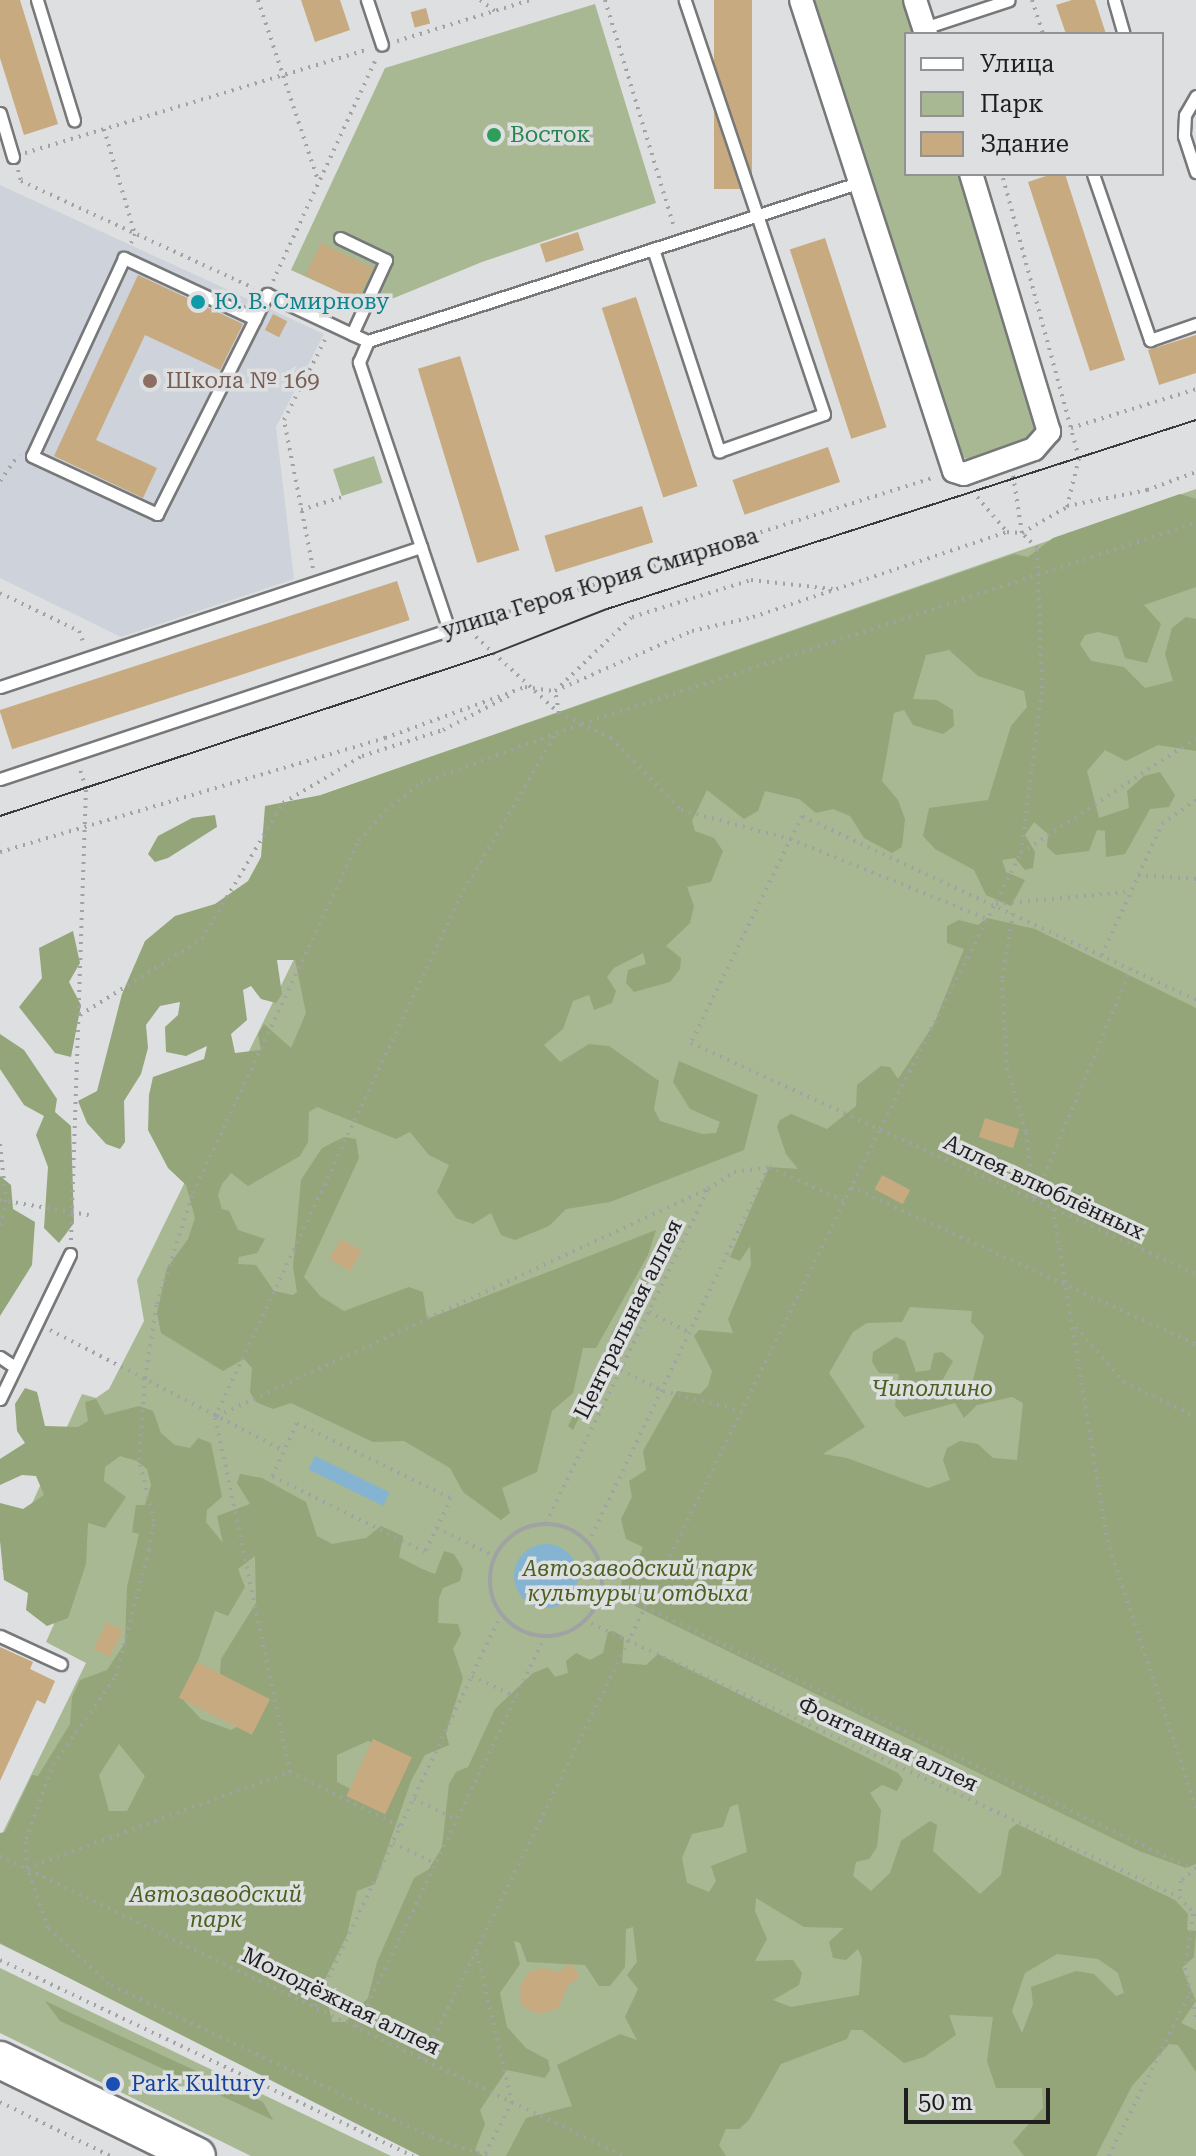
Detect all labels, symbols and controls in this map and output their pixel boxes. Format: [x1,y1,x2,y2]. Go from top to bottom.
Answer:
legend [904,32,1164,176]
text: Улица [980,50,1054,78]
text: Парк [980,90,1043,118]
place label: Восток [510,122,590,148]
marker: Восток [485,126,503,144]
text: Здание [980,130,1069,158]
place label: Ю. В. Смирнову [214,289,389,315]
marker: Ю. В. Смирнову [189,293,207,311]
place label: Школа № 169 [166,368,320,394]
marker: Школа № 169 [141,372,159,390]
street label: улица Героя Юрия Смирнова [439,522,761,644]
street label: Аллея влюблённых [939,1129,1149,1245]
street label: Центральная аллея [568,1215,688,1423]
park label: Чиполлино [871,1376,993,1402]
park label: Автозаводский парк культуры и отдыха [523,1555,753,1606]
street label: Фонтанная аллея [794,1691,982,1797]
park label: Автозаводский парк [130,1881,302,1932]
street label: Молодёжная аллея [238,1942,444,2060]
place label: Park Kultury [131,2071,265,2097]
scale bar [908,2072,1054,2122]
marker: Park Kultury [102,2073,124,2095]
text: 50 m [918,2088,973,2116]

